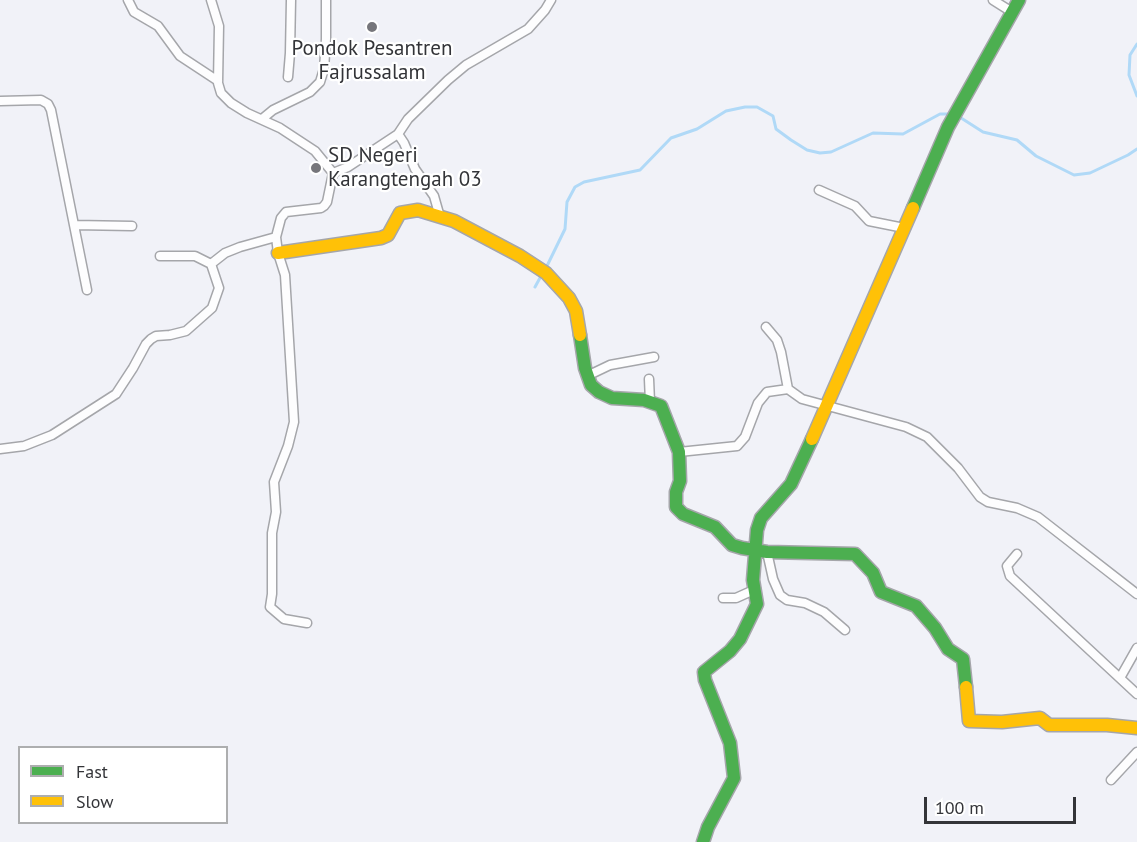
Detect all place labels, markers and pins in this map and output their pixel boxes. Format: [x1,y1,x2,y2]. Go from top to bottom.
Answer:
marker: Pondok Pesantren Fajrussalam [365,20,379,34]
place label: Pondok Pesantren Fajrussalam [292,36,452,86]
place label: SD Negeri Karangtengah 03 [328,143,482,193]
marker: SD Negeri Karangtengah 03 [309,161,323,175]

